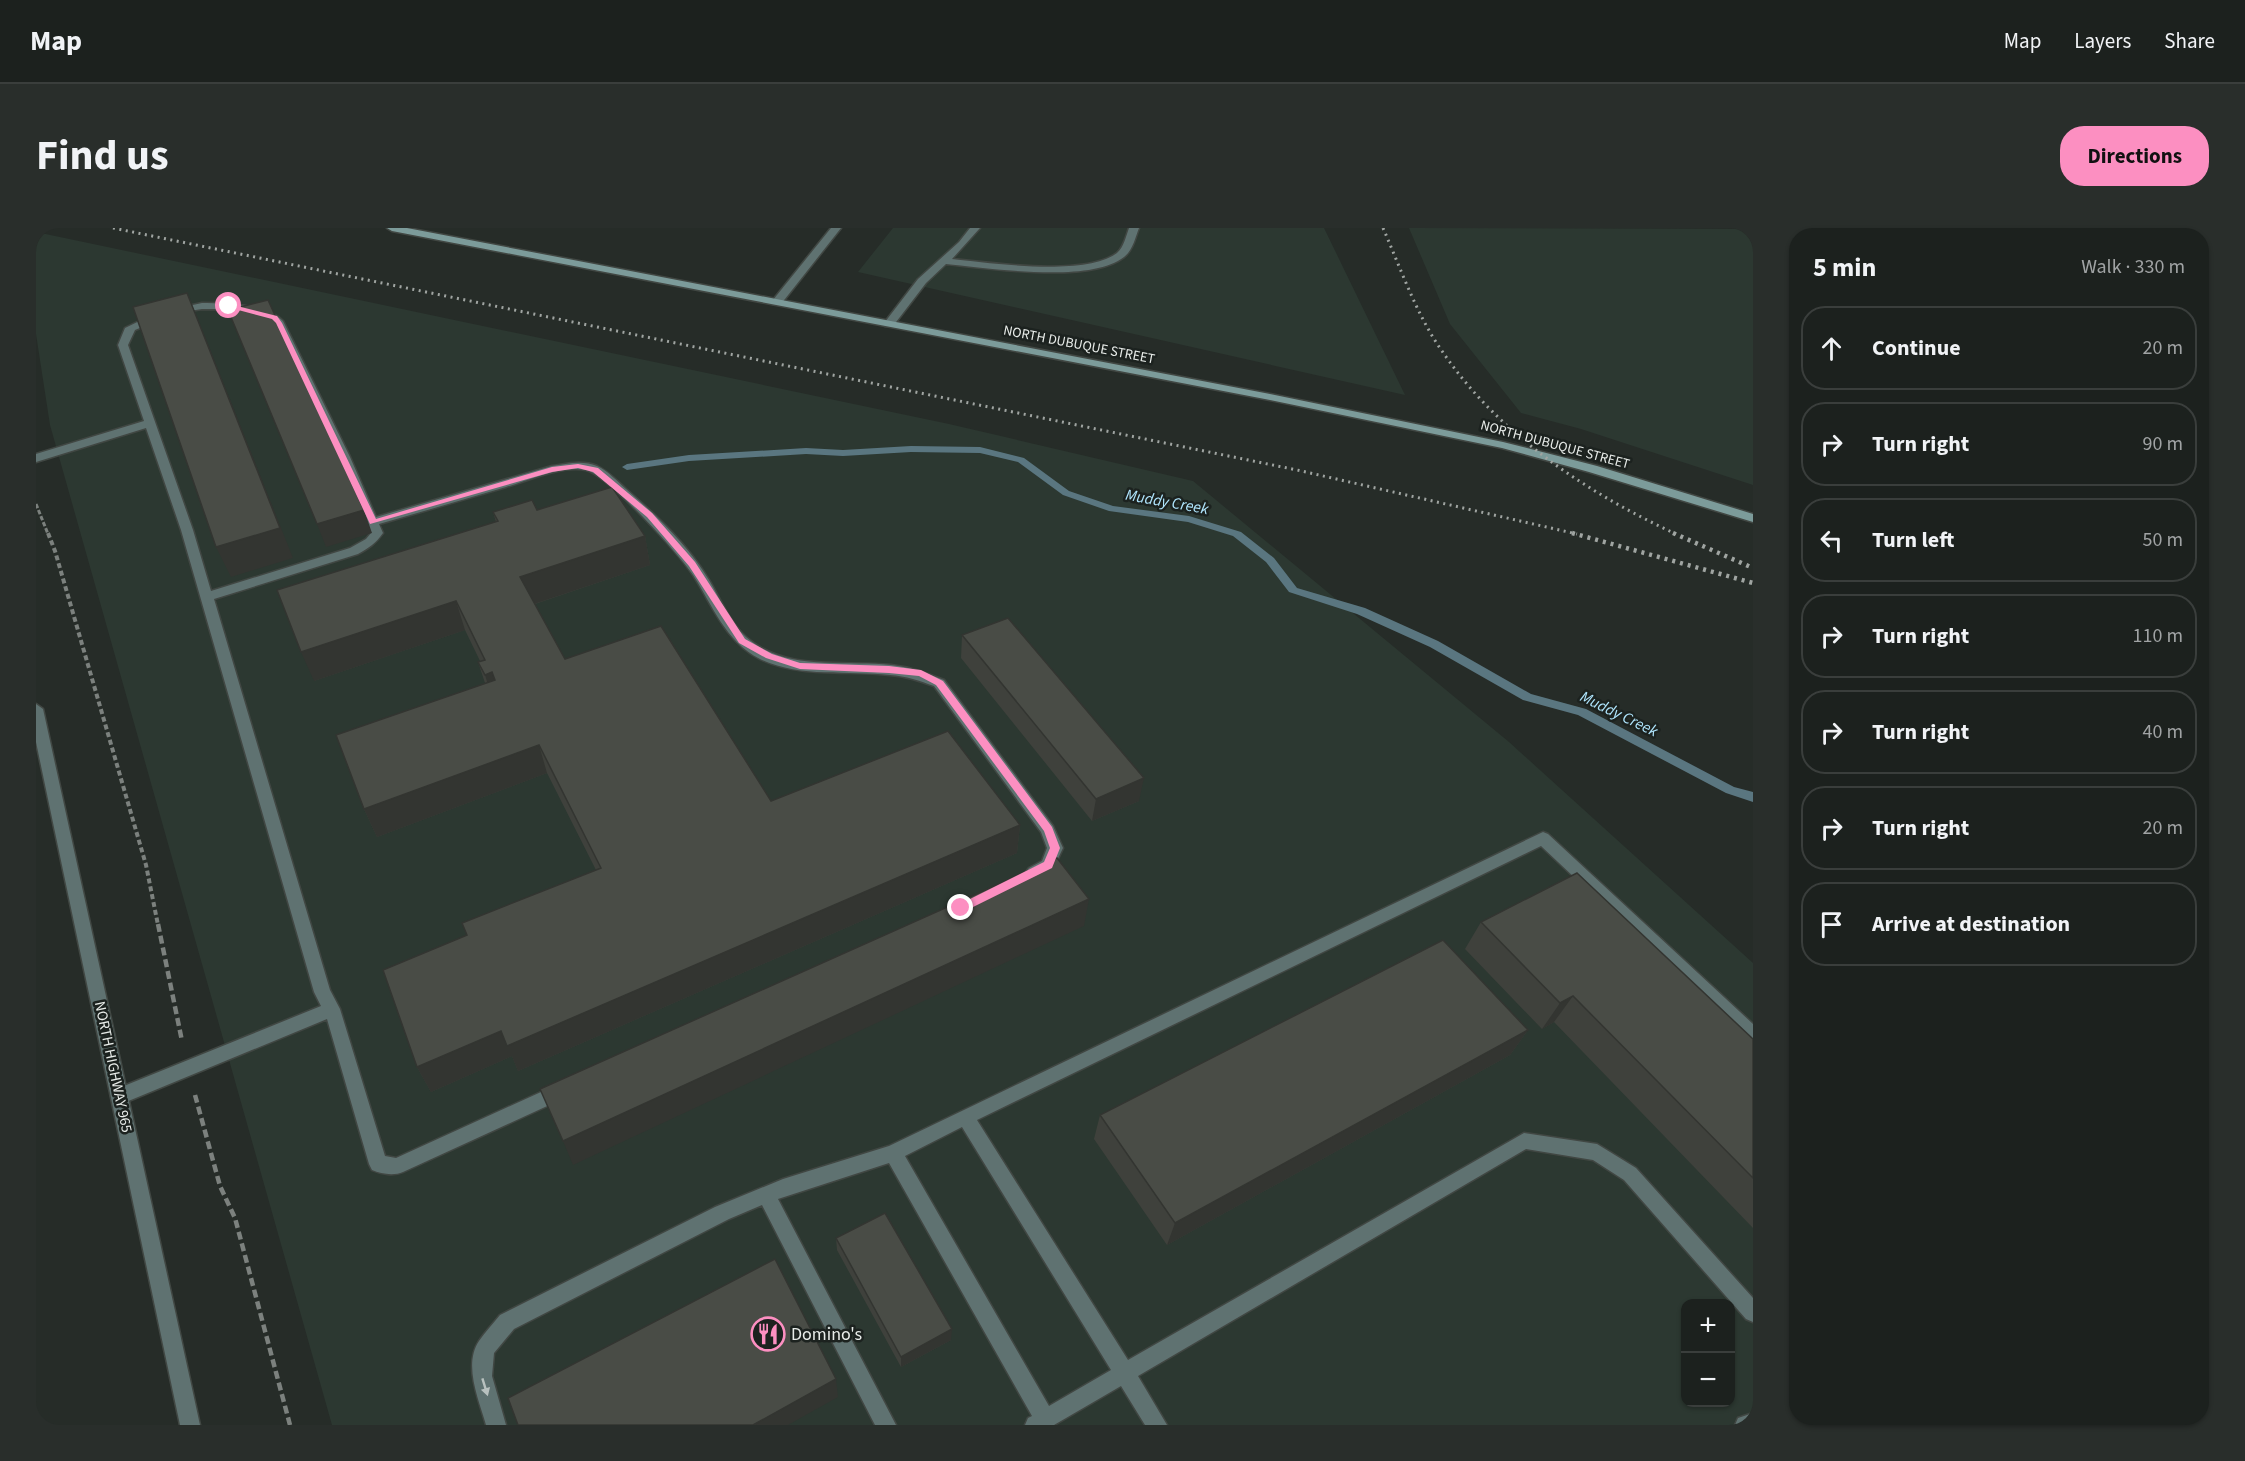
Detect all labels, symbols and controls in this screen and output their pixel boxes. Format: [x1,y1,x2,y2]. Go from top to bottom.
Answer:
text: Map [30,21,82,61]
text: Map [2004,26,2041,56]
text: Layers [2074,26,2131,56]
text: Share [2164,26,2215,56]
text: Find us [36,126,169,186]
button: Directions [2060,126,2209,186]
text: 5 min [1813,249,1876,286]
text: Walk · 330 m [2081,253,2185,281]
route start [215,292,241,318]
street label: NORTH DUBUQUE STREET [1002,321,1157,370]
icon: ahead [1815,332,1848,365]
text: Continue [1872,332,1961,364]
text: 20 m [2143,334,2183,362]
street label: NORTH DUBUQUE STREET [1478,415,1632,475]
icon: right [1815,428,1848,461]
text: Turn right [1872,428,1969,460]
text: 90 m [2143,430,2183,458]
water label: Muddy Creek [1124,484,1211,520]
icon: left [1815,524,1848,557]
text: Turn left [1872,524,1954,556]
text: 50 m [2143,526,2183,554]
icon: right [1815,620,1848,653]
text: Turn right [1872,620,1969,652]
text: 110 m [2133,622,2183,650]
water label: Muddy Creek [1576,686,1662,743]
icon: right [1815,716,1848,749]
text: Turn right [1872,716,1969,748]
text: 40 m [2143,718,2183,746]
icon: right [1815,812,1848,845]
text: Turn right [1872,812,1969,844]
text: 20 m [2143,814,2183,842]
route end [947,894,973,920]
icon: arrive [1815,908,1848,941]
text: Arrive at destination [1872,908,2070,940]
street label: NORTH HIGHWAY 965 [89,999,137,1135]
map controls [1681,1299,1735,1407]
button: + [1681,1299,1735,1353]
restaurant icon: Domino's [750,1316,786,1352]
place label: Domino's [791,1322,862,1347]
button: − [1681,1353,1735,1407]
one-way arrow [481,1378,490,1396]

